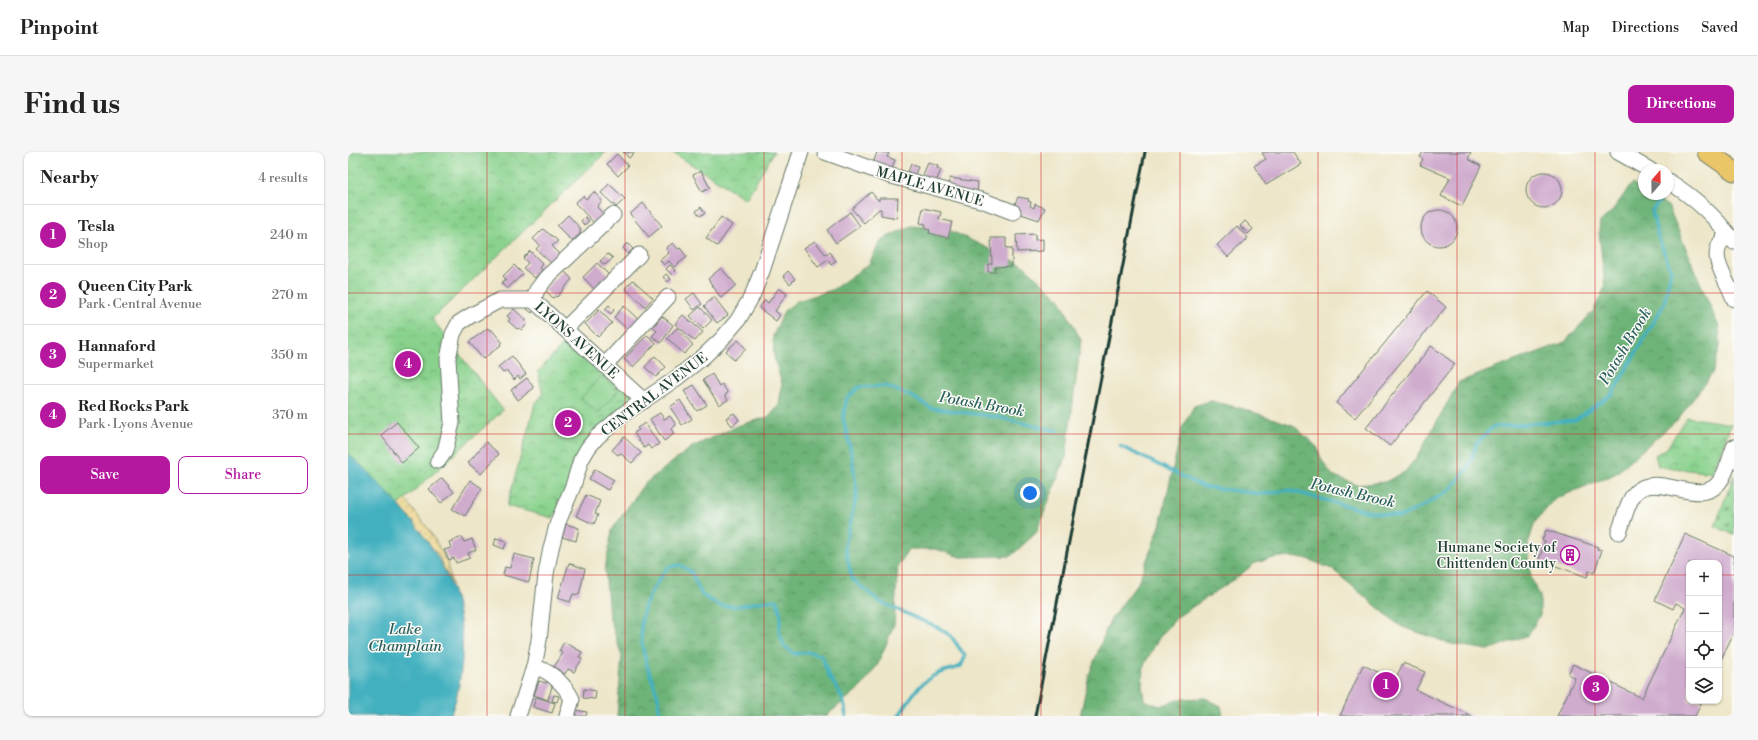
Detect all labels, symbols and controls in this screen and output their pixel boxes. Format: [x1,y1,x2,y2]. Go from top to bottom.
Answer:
text: Pinpoint [20,16,99,40]
text: Map [1562,19,1590,37]
text: Directions [1612,19,1679,37]
text: Saved [1701,19,1738,37]
button: Directions [1628,85,1734,123]
text: Find us [24,87,120,122]
street label: MAPLE AVENUE [874,163,986,211]
north arrow [1638,164,1674,200]
text: Nearby [40,167,99,189]
text: 4 results [258,170,308,186]
text: Tesla [78,217,115,236]
text: 1 [50,227,56,243]
text: 240 m [270,227,308,243]
text: Shop [78,236,108,252]
text: Queen City Park [78,277,192,296]
text: 2 [49,287,57,303]
text: 270 m [272,287,308,303]
text: Park · Central Avenue [78,296,202,312]
street label: LYONS AVENUE [530,298,622,383]
water label: Potash Brook [1595,304,1656,389]
text: Hannaford [78,337,156,356]
text: 3 [49,347,57,363]
text: 350 m [271,347,308,363]
pin: 4 [395,349,421,379]
street label: CENTRAL AVENUE [598,349,711,441]
text: Supermarket [78,356,154,372]
water label: Potash Brook [937,387,1026,421]
text: Red Rocks Park [78,397,189,416]
text: 4 [49,407,57,423]
text: 370 m [272,407,308,423]
pin: 2 [555,408,581,438]
text: Park · Lyons Avenue [78,416,193,432]
button: Save [40,456,170,494]
button: Share [178,456,308,494]
water label: Potash Brook [1308,474,1397,512]
your location [1020,483,1040,503]
place label: Humane Society of Chittenden County [1437,539,1557,573]
building icon: Humane Society of Chittenden County [1559,544,1581,566]
map controls [1686,560,1722,704]
button: + [1686,560,1722,596]
button: − [1686,596,1722,632]
water label: Lake Champlain [368,620,443,656]
button: locate [1686,632,1722,668]
button: layers [1686,668,1722,704]
pin: 1 [1373,670,1399,700]
pin: 3 [1583,673,1609,703]

